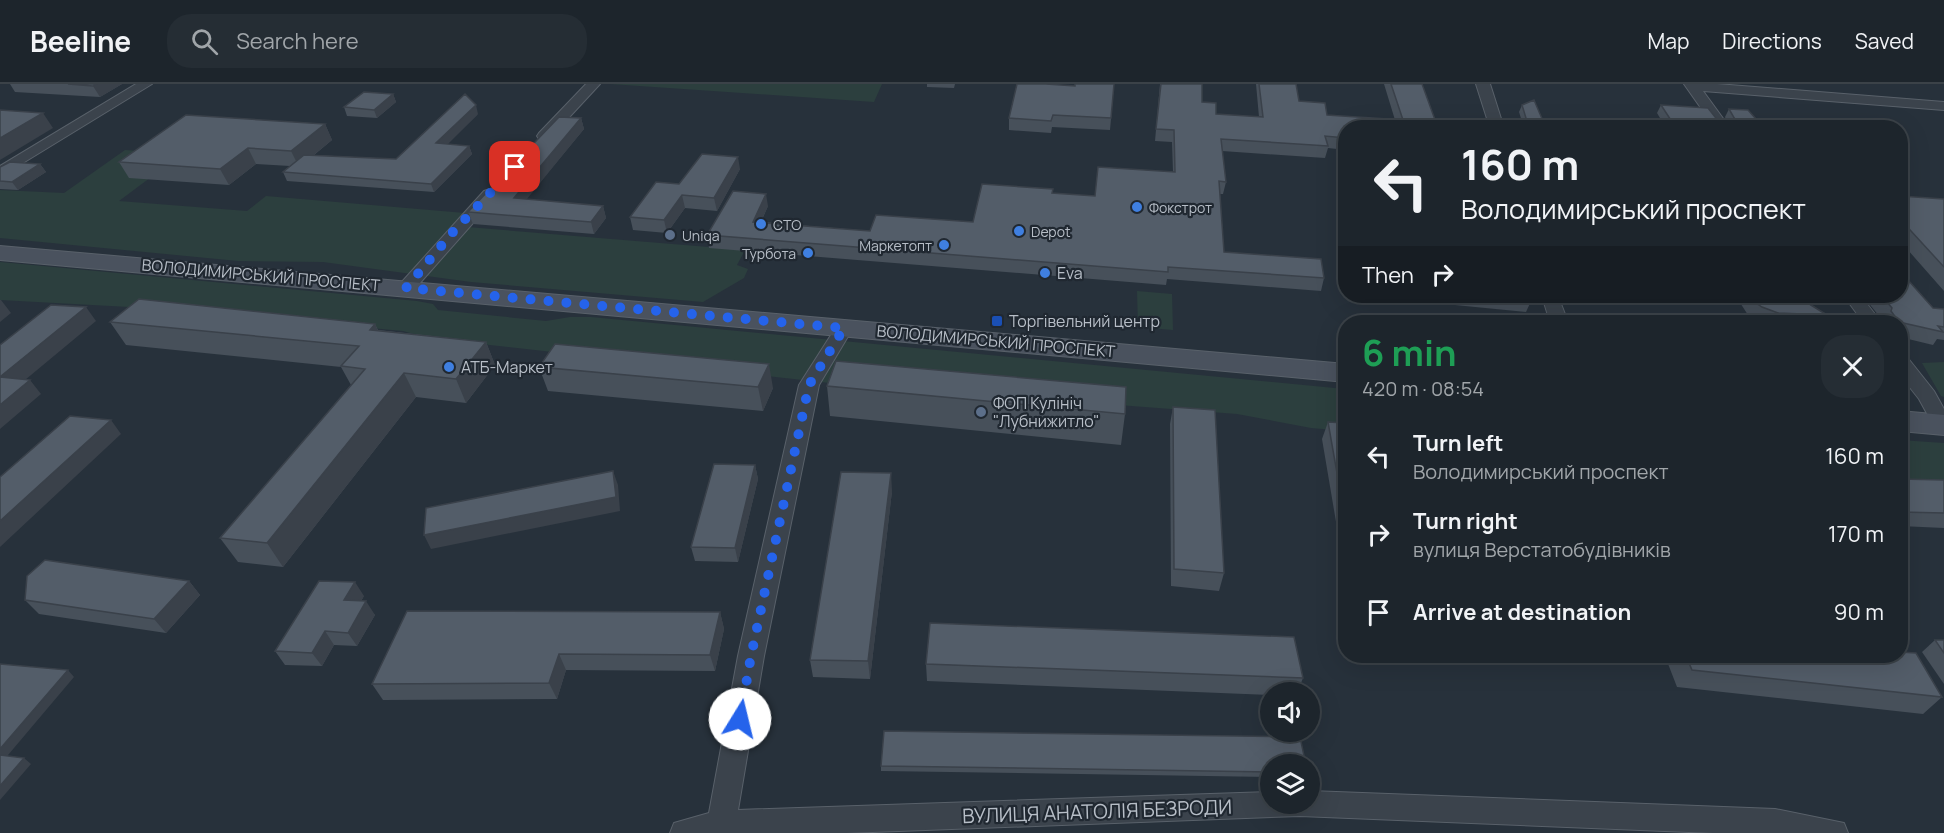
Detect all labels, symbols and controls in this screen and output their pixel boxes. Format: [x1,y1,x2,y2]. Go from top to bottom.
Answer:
search box [167,14,587,68]
text: Beeline [30,22,131,60]
icon: search [188,25,221,58]
text: Search here [236,26,359,56]
text: Map [1648,27,1689,55]
text: Directions [1722,27,1822,55]
text: Saved [1855,27,1914,55]
text: 160 m [1461,135,1579,193]
pin [489,141,540,192]
icon: left [1362,144,1440,222]
icon: arrive [498,150,531,183]
text: Володимирський проспект [1461,190,1806,227]
place label: Фокстрот [1149,198,1212,217]
marker: Фокстрот [1130,200,1144,214]
place label: СТО [773,215,802,234]
marker: СТО [754,217,768,231]
place label: Depot [1031,222,1071,241]
marker: Depot [1012,224,1026,238]
place label: Uniqa [682,226,720,245]
marker: Uniqa [663,228,677,242]
place label: Маркетопт [859,236,932,255]
marker: Маркетопт [937,238,951,252]
place label: Турбота [742,244,796,263]
marker: Турбота [801,246,815,260]
street label: ВОЛОДИМИРСЬКИЙ ПРОСПЕКТ [141,254,382,296]
icon: right [1426,258,1459,291]
text: Then [1362,260,1414,290]
place label: Eva [1057,262,1083,284]
marker: Eva [1038,266,1052,280]
place label: Торгівельний центр [1009,310,1160,332]
marker: Торгівельний центр [990,314,1004,328]
street label: ВОЛОДИМИРСЬКИЙ ПРОСПЕКТ [876,320,1117,362]
text: 6 min [1362,328,1457,377]
button: close [1821,335,1884,398]
place label: АТБ-Маркет [461,356,553,378]
marker: АТБ-Маркет [442,360,456,374]
text: 420 m · 08:54 [1362,375,1484,402]
place label: ФОП Кулініч "Лубнижитло" [993,392,1099,432]
marker: ФОП Кулініч "Лубнижитло" [974,405,988,419]
text: Turn left [1413,428,1503,458]
icon: left [1362,440,1395,473]
text: 160 m [1825,441,1884,471]
text: Володимирський проспект [1413,458,1669,485]
text: Turn right [1413,506,1518,536]
icon: right [1362,518,1395,551]
text: 170 m [1828,519,1884,549]
text: вулиця Верстатобудівників [1413,536,1671,563]
icon: arrive [1362,596,1395,629]
text: Arrive at destination [1413,597,1631,627]
text: 90 m [1834,597,1884,627]
map controls [1260,682,1320,814]
button: sound [1260,682,1320,742]
position arrow [708,687,772,751]
button: layers [1260,754,1320,814]
street label: ВУЛИЦЯ АНАТОЛІЯ БЕЗРОДИ [962,793,1232,829]

